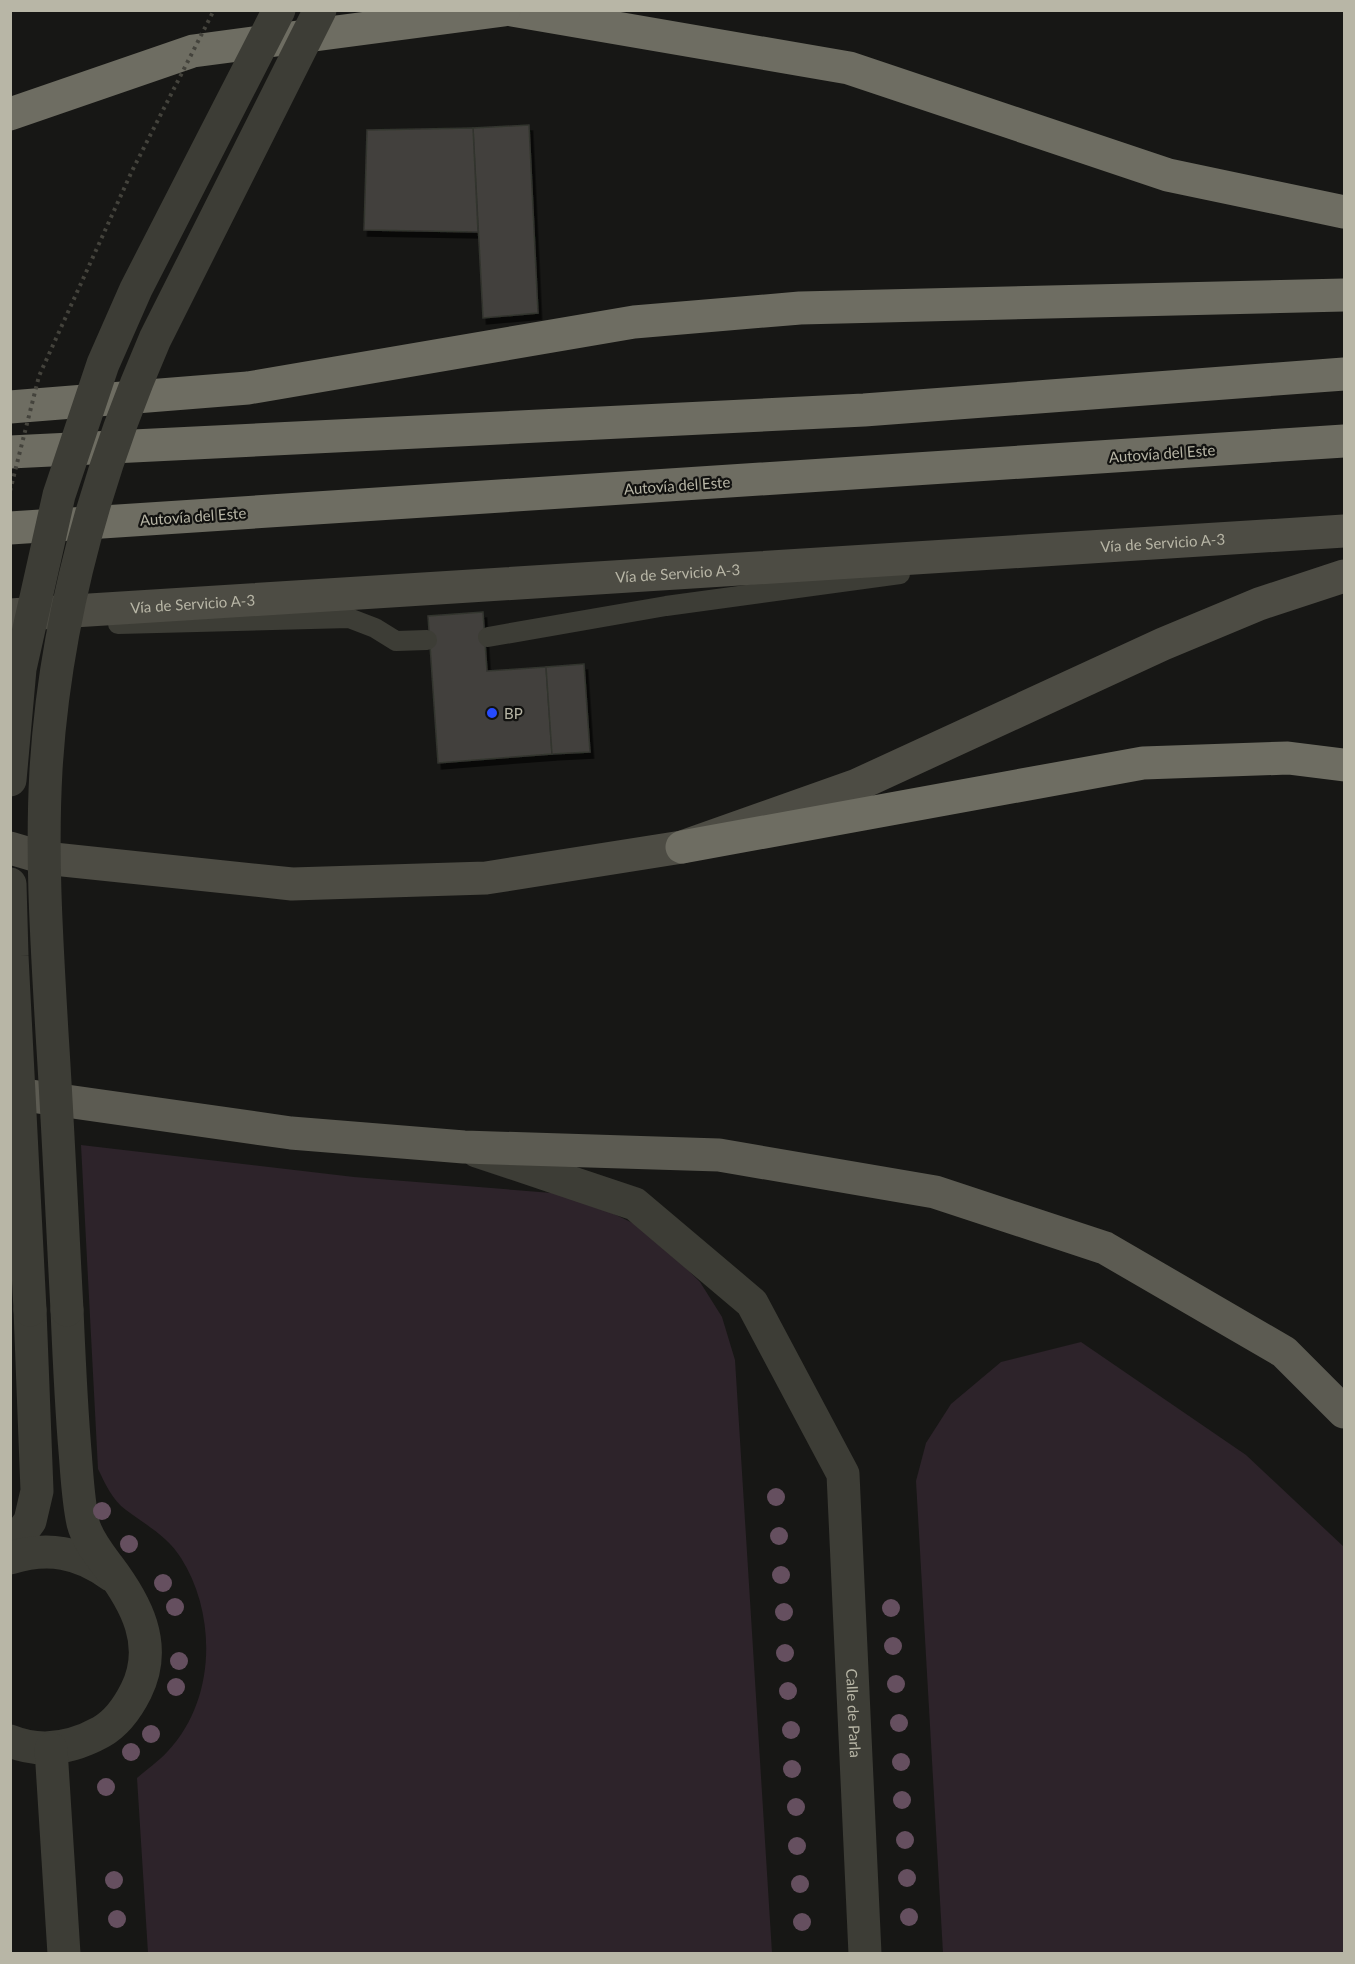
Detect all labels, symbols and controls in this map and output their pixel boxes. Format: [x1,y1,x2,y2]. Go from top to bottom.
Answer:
street label: Autovía del Este [1108,440,1216,466]
street label: Autovía del Este [623,472,731,498]
street label: Autovía del Este [139,503,247,529]
street label: Vía de Servicio A-3 [1100,530,1226,555]
street label: Vía de Servicio A-3 [615,560,741,586]
street label: Vía de Servicio A-3 [130,591,256,616]
place label: BP [504,704,523,722]
marker: BP [485,706,499,720]
street label: Calle de Parla [843,1668,865,1758]

